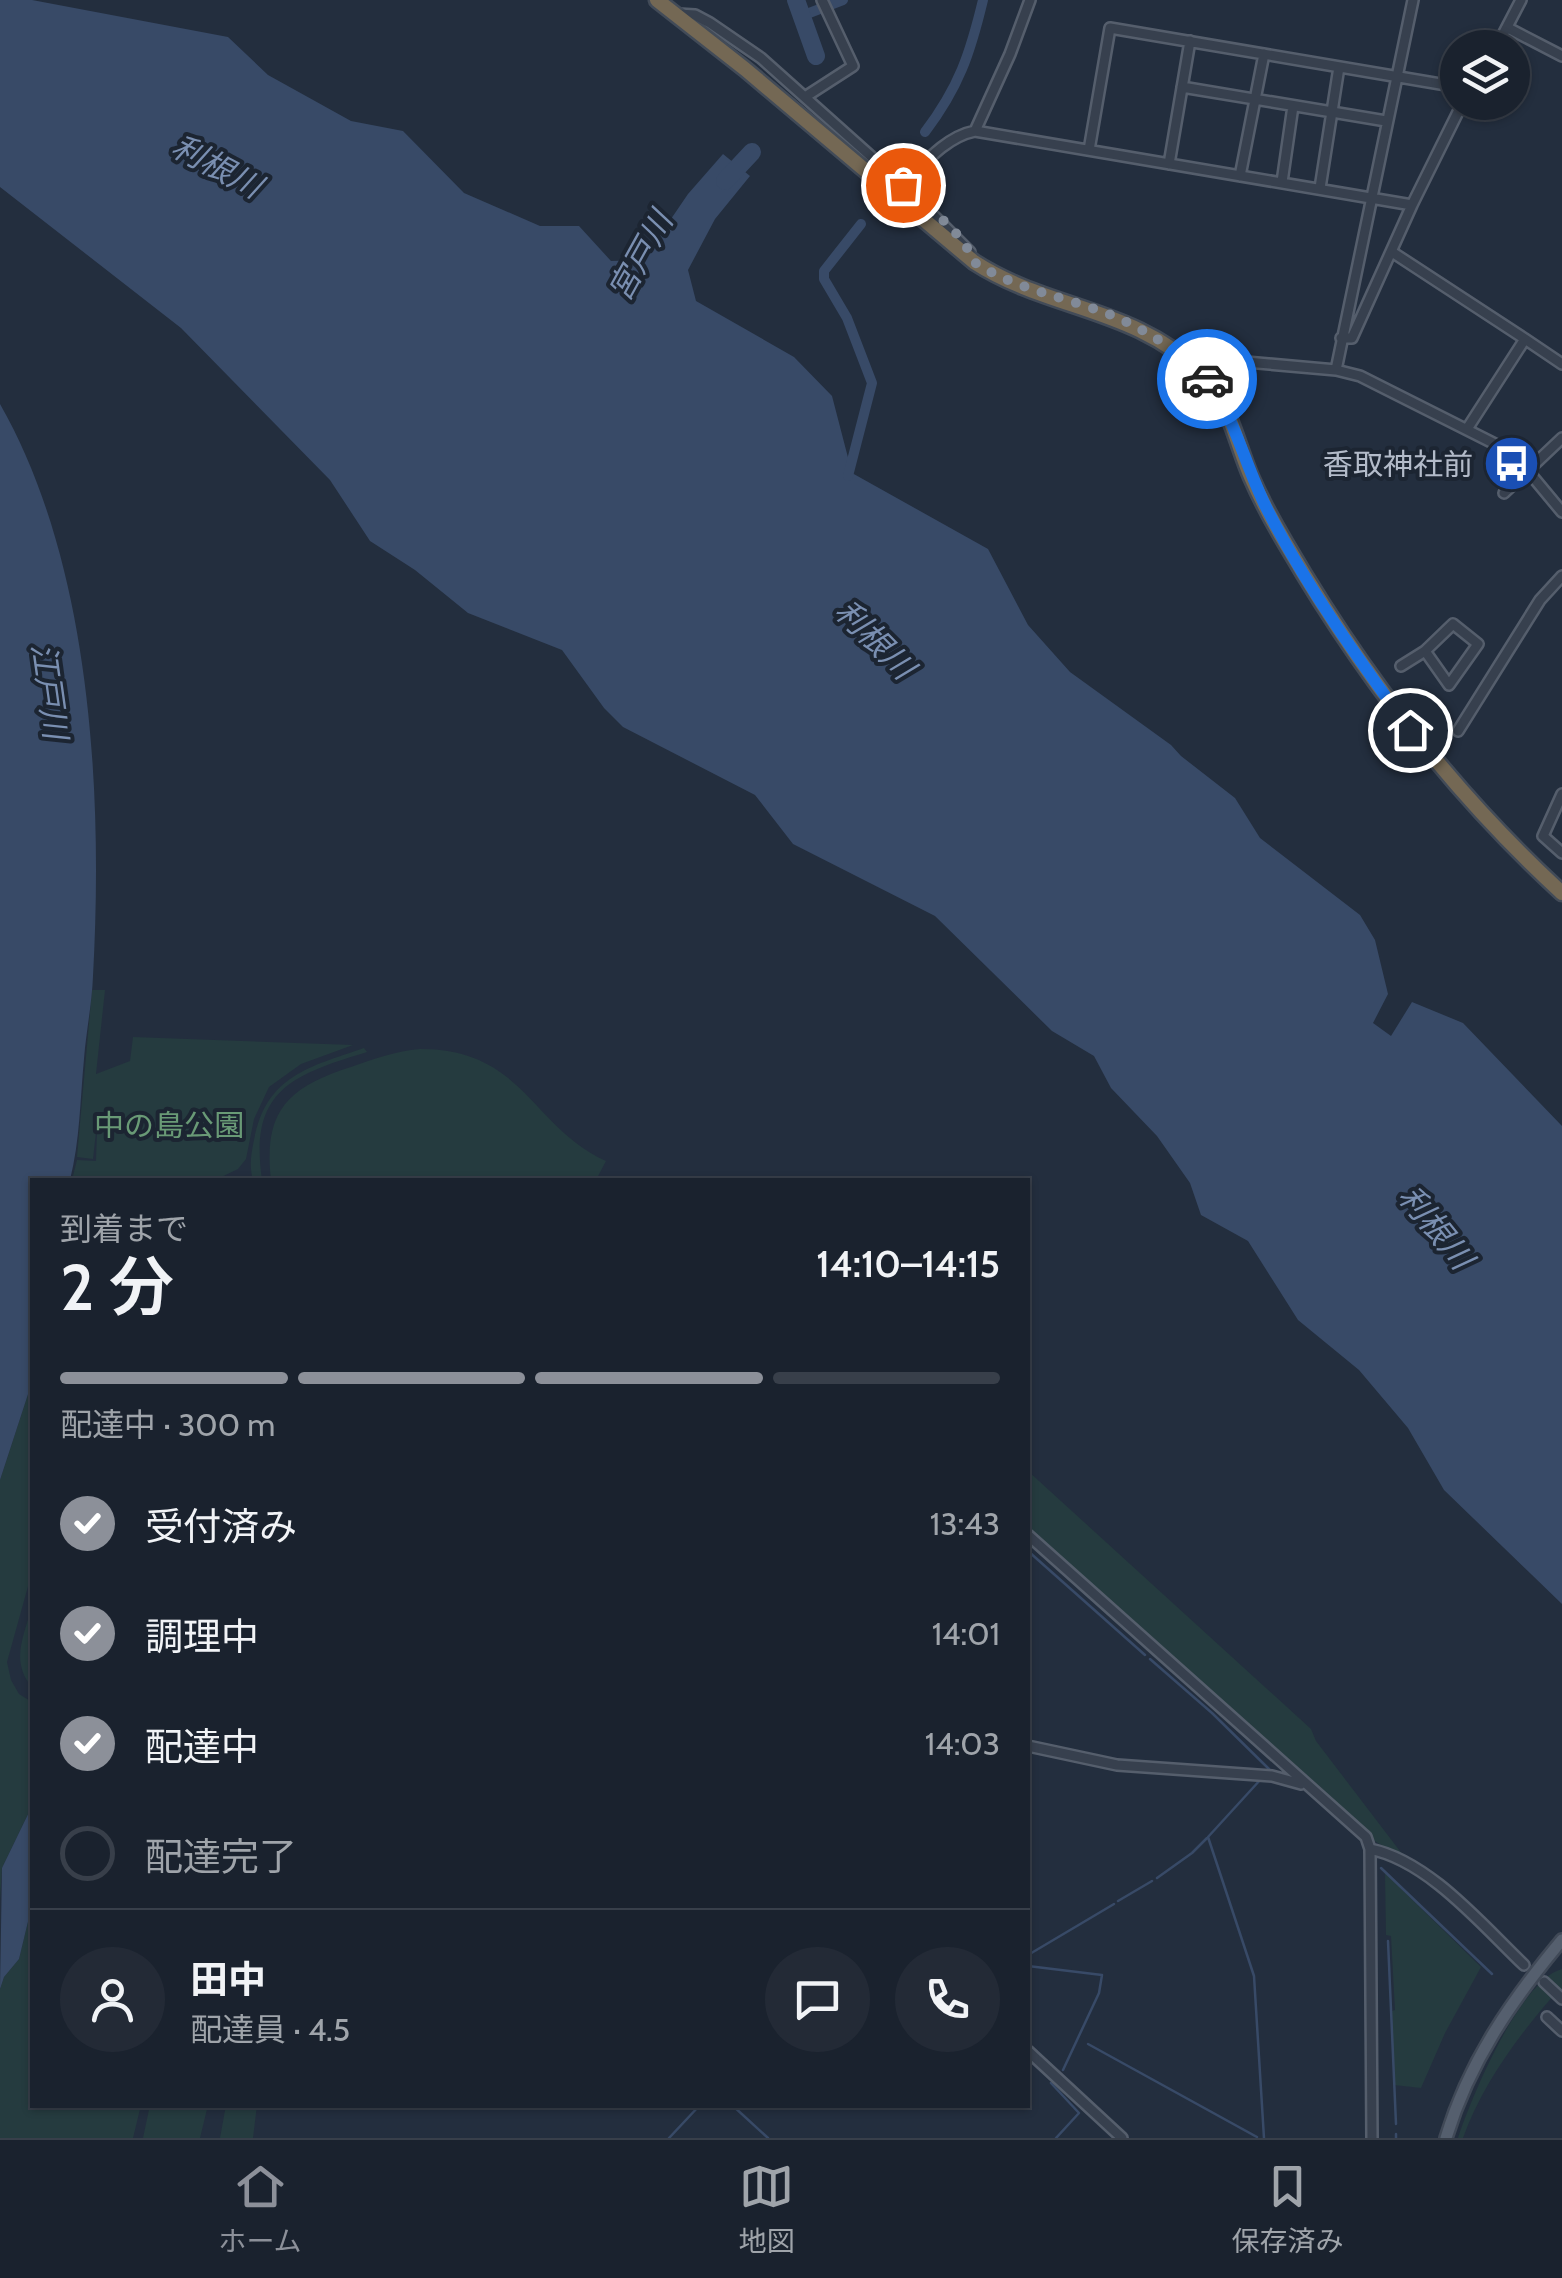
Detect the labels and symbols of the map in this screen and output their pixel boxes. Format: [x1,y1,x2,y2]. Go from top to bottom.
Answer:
water label: 利根川 [165,126,271,207]
pin [861,143,946,228]
water label: 宮戸川 [600,202,682,307]
courier [1157,329,1257,429]
bus stop icon: 香取神社前 [1482,434,1542,494]
place label: 香取神社前 [1323,446,1473,483]
water label: 利根川 [827,591,925,689]
water label: 江戸川 [24,641,76,744]
pin [1368,688,1453,773]
park label: 中の島公園 [94,1107,244,1144]
water label: 利根川 [1391,1177,1483,1279]

